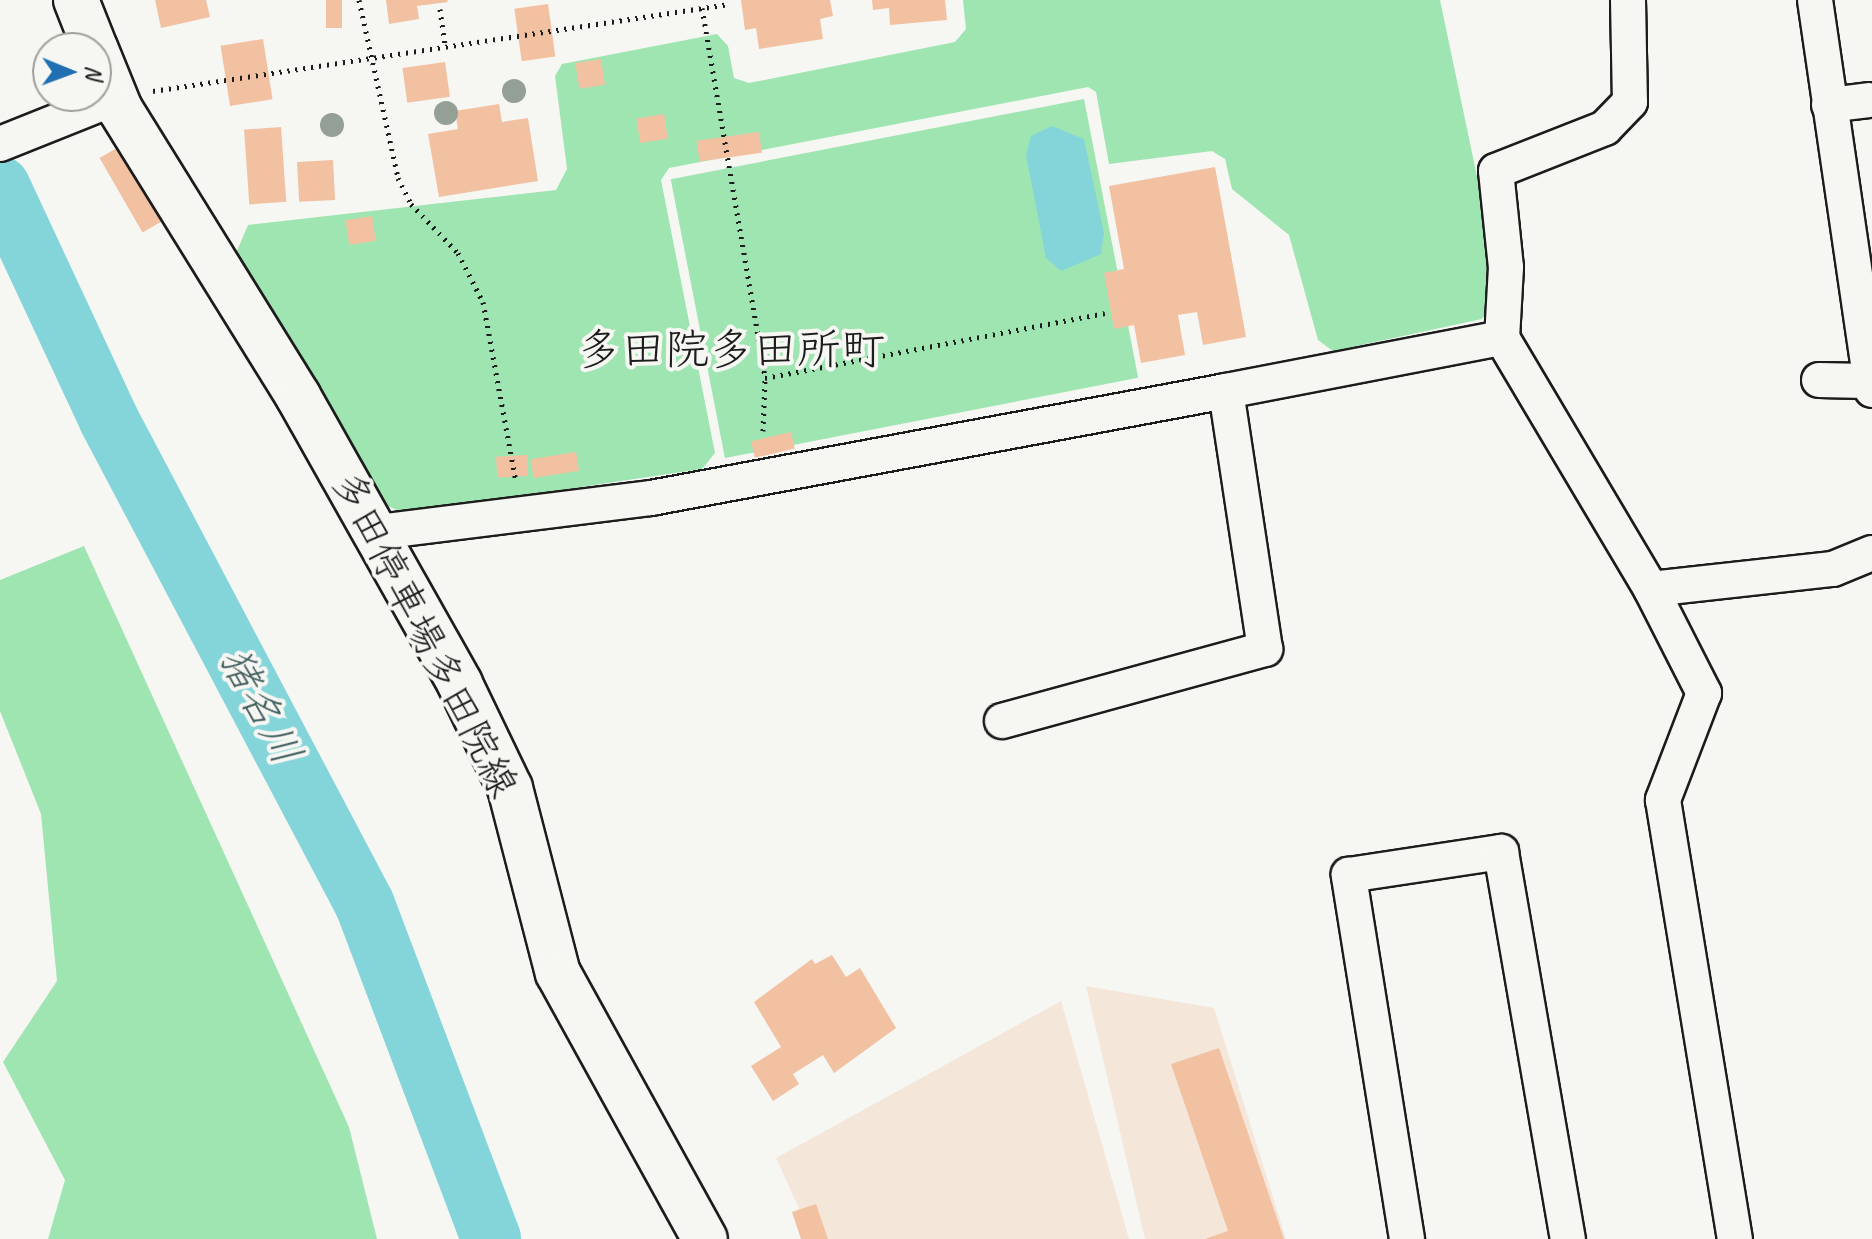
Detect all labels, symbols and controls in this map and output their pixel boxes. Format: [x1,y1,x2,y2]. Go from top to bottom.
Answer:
north arrow [32,32,112,112]
text: N [80,65,108,79]
district label: 多田院多田所町 [577,324,885,376]
street label: 多田停車場多田院線 [322,463,528,805]
water label: 猪名川 [208,639,312,773]

